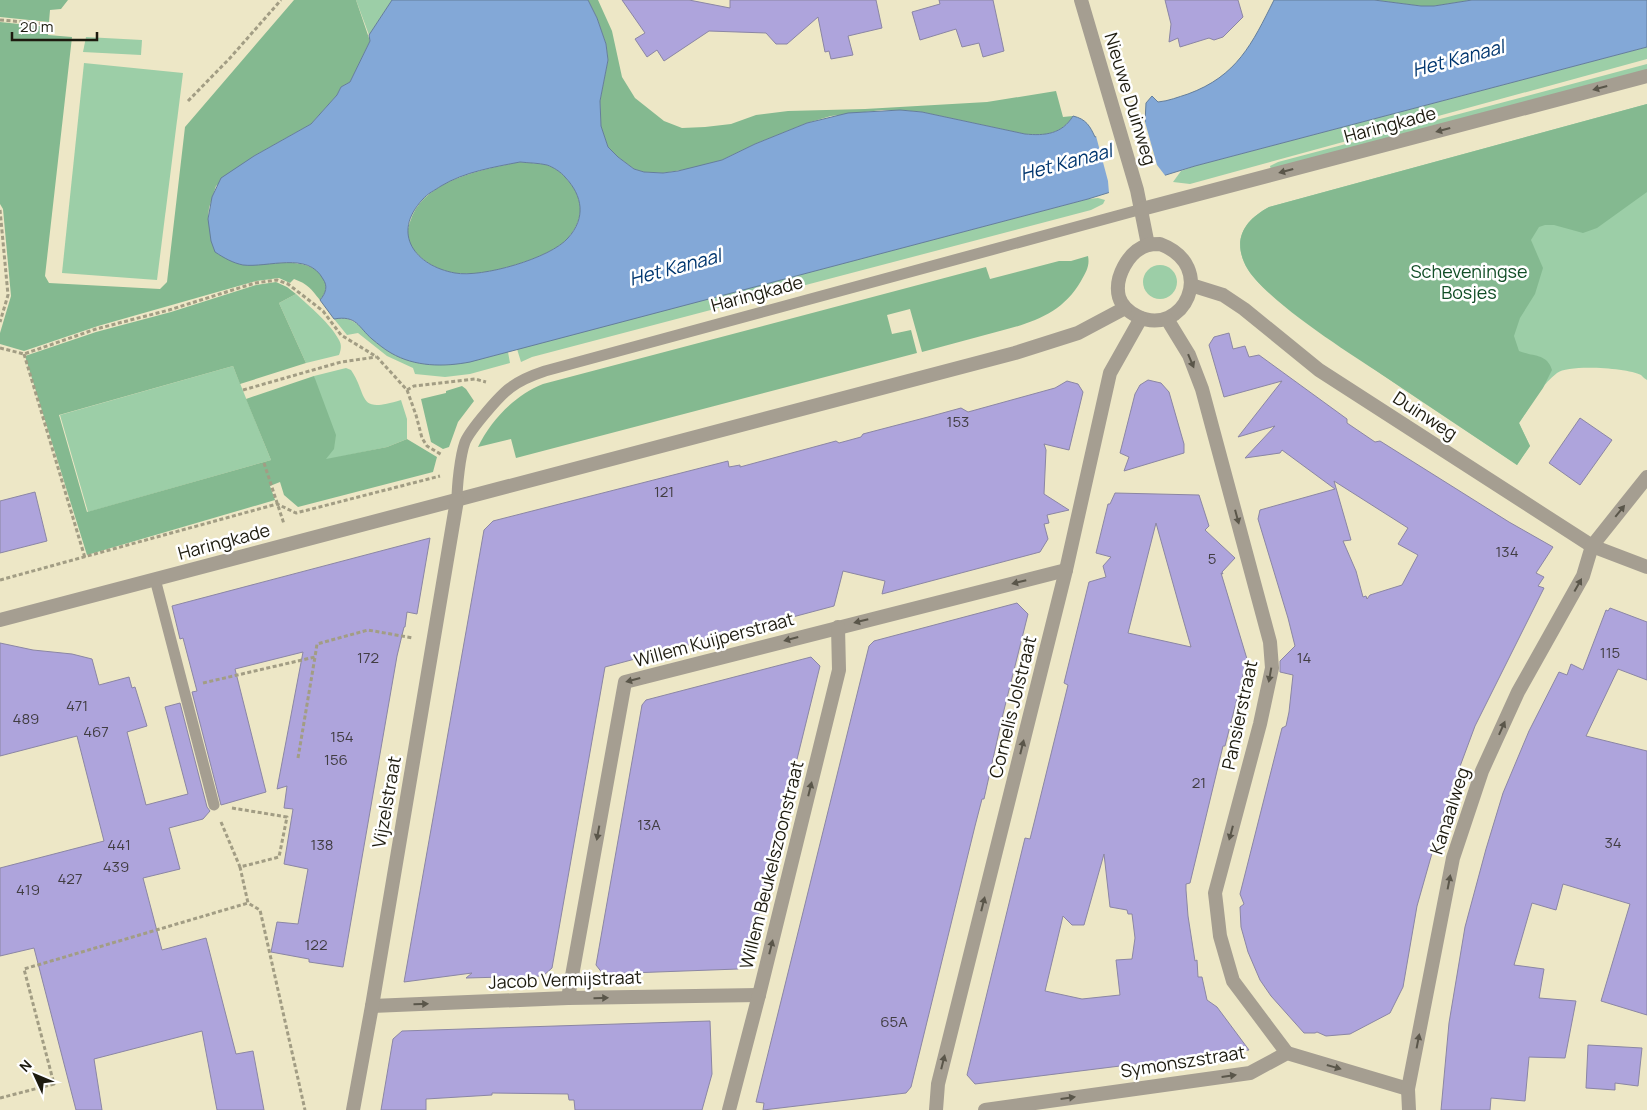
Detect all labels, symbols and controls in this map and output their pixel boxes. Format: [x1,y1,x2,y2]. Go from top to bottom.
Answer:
scale bar [12,10,98,42]
text: 20 m [20,16,53,37]
street label: Nieuwe Duinweg [1099,29,1163,168]
water label: Het Kanaal [1409,33,1509,83]
one-way arrow [1592,85,1607,93]
street label: Haringkade [1341,100,1438,148]
one-way arrow [1435,126,1450,134]
water label: Het Kanaal [1017,137,1117,187]
one-way arrow [1278,168,1293,176]
water label: Het Kanaal [626,242,726,292]
park label: Scheveningse Bosjes [1410,259,1528,304]
street label: Haringkade [708,269,805,317]
one-way arrow [1187,354,1195,369]
street label: Duinweg [1389,385,1462,445]
house number: 153 [947,411,969,432]
house number: 121 [654,481,674,502]
one-way arrow [1614,505,1625,518]
one-way arrow [1233,509,1241,524]
street label: Haringkade [175,517,272,565]
house number: 134 [1496,541,1519,562]
house number: 5 [1208,548,1216,569]
one-way arrow [1011,578,1026,586]
one-way arrow [1574,578,1582,592]
street label: Willem Kuijperstraat [631,606,797,672]
one-way arrow [854,617,869,625]
street label: Cornelis Jolstraat [983,633,1041,780]
one-way arrow [783,635,798,643]
house number: 115 [1600,642,1620,663]
house number: 172 [357,647,379,668]
house number: 14 [1297,647,1311,668]
street label: Pansierstraat [1216,658,1262,772]
one-way arrow [1266,667,1274,683]
one-way arrow [626,676,641,684]
house number: 471 [66,695,88,716]
house number: 489 [13,708,39,729]
house number: 467 [83,721,109,742]
one-way arrow [1498,721,1506,735]
house number: 154 [330,726,354,747]
one-way arrow [1018,739,1026,754]
house number: 156 [324,749,348,770]
street label: Vijzelstraat [366,754,406,850]
street label: Willem Beukelszoonstraat [733,758,809,972]
street label: Kanaalweg [1424,764,1474,857]
house number: 21 [1192,772,1206,793]
one-way arrow [806,782,814,797]
house number: 13A [637,814,661,835]
one-way arrow [1227,825,1235,840]
one-way arrow [593,826,601,842]
house number: 34 [1604,832,1622,853]
house number: 441 [107,834,131,855]
house number: 138 [311,834,333,855]
house number: 439 [103,856,129,877]
house number: 427 [58,868,82,889]
one-way arrow [1445,873,1453,889]
house number: 419 [16,879,40,900]
one-way arrow [979,897,987,912]
house number: 122 [305,934,327,955]
one-way arrow [767,940,775,955]
street label: Jacob Vermijstraat [488,964,642,994]
one-way arrow [593,993,609,1001]
one-way arrow [413,1000,429,1008]
house number: 65A [880,1011,908,1032]
one-way arrow [1414,1033,1422,1049]
street label: Symonszstraat [1119,1039,1247,1083]
north arrow [10,1050,60,1100]
one-way arrow [939,1054,947,1069]
text: N [15,1055,36,1076]
one-way arrow [1326,1064,1341,1072]
one-way arrow [1222,1072,1238,1080]
one-way arrow [1061,1094,1077,1102]

